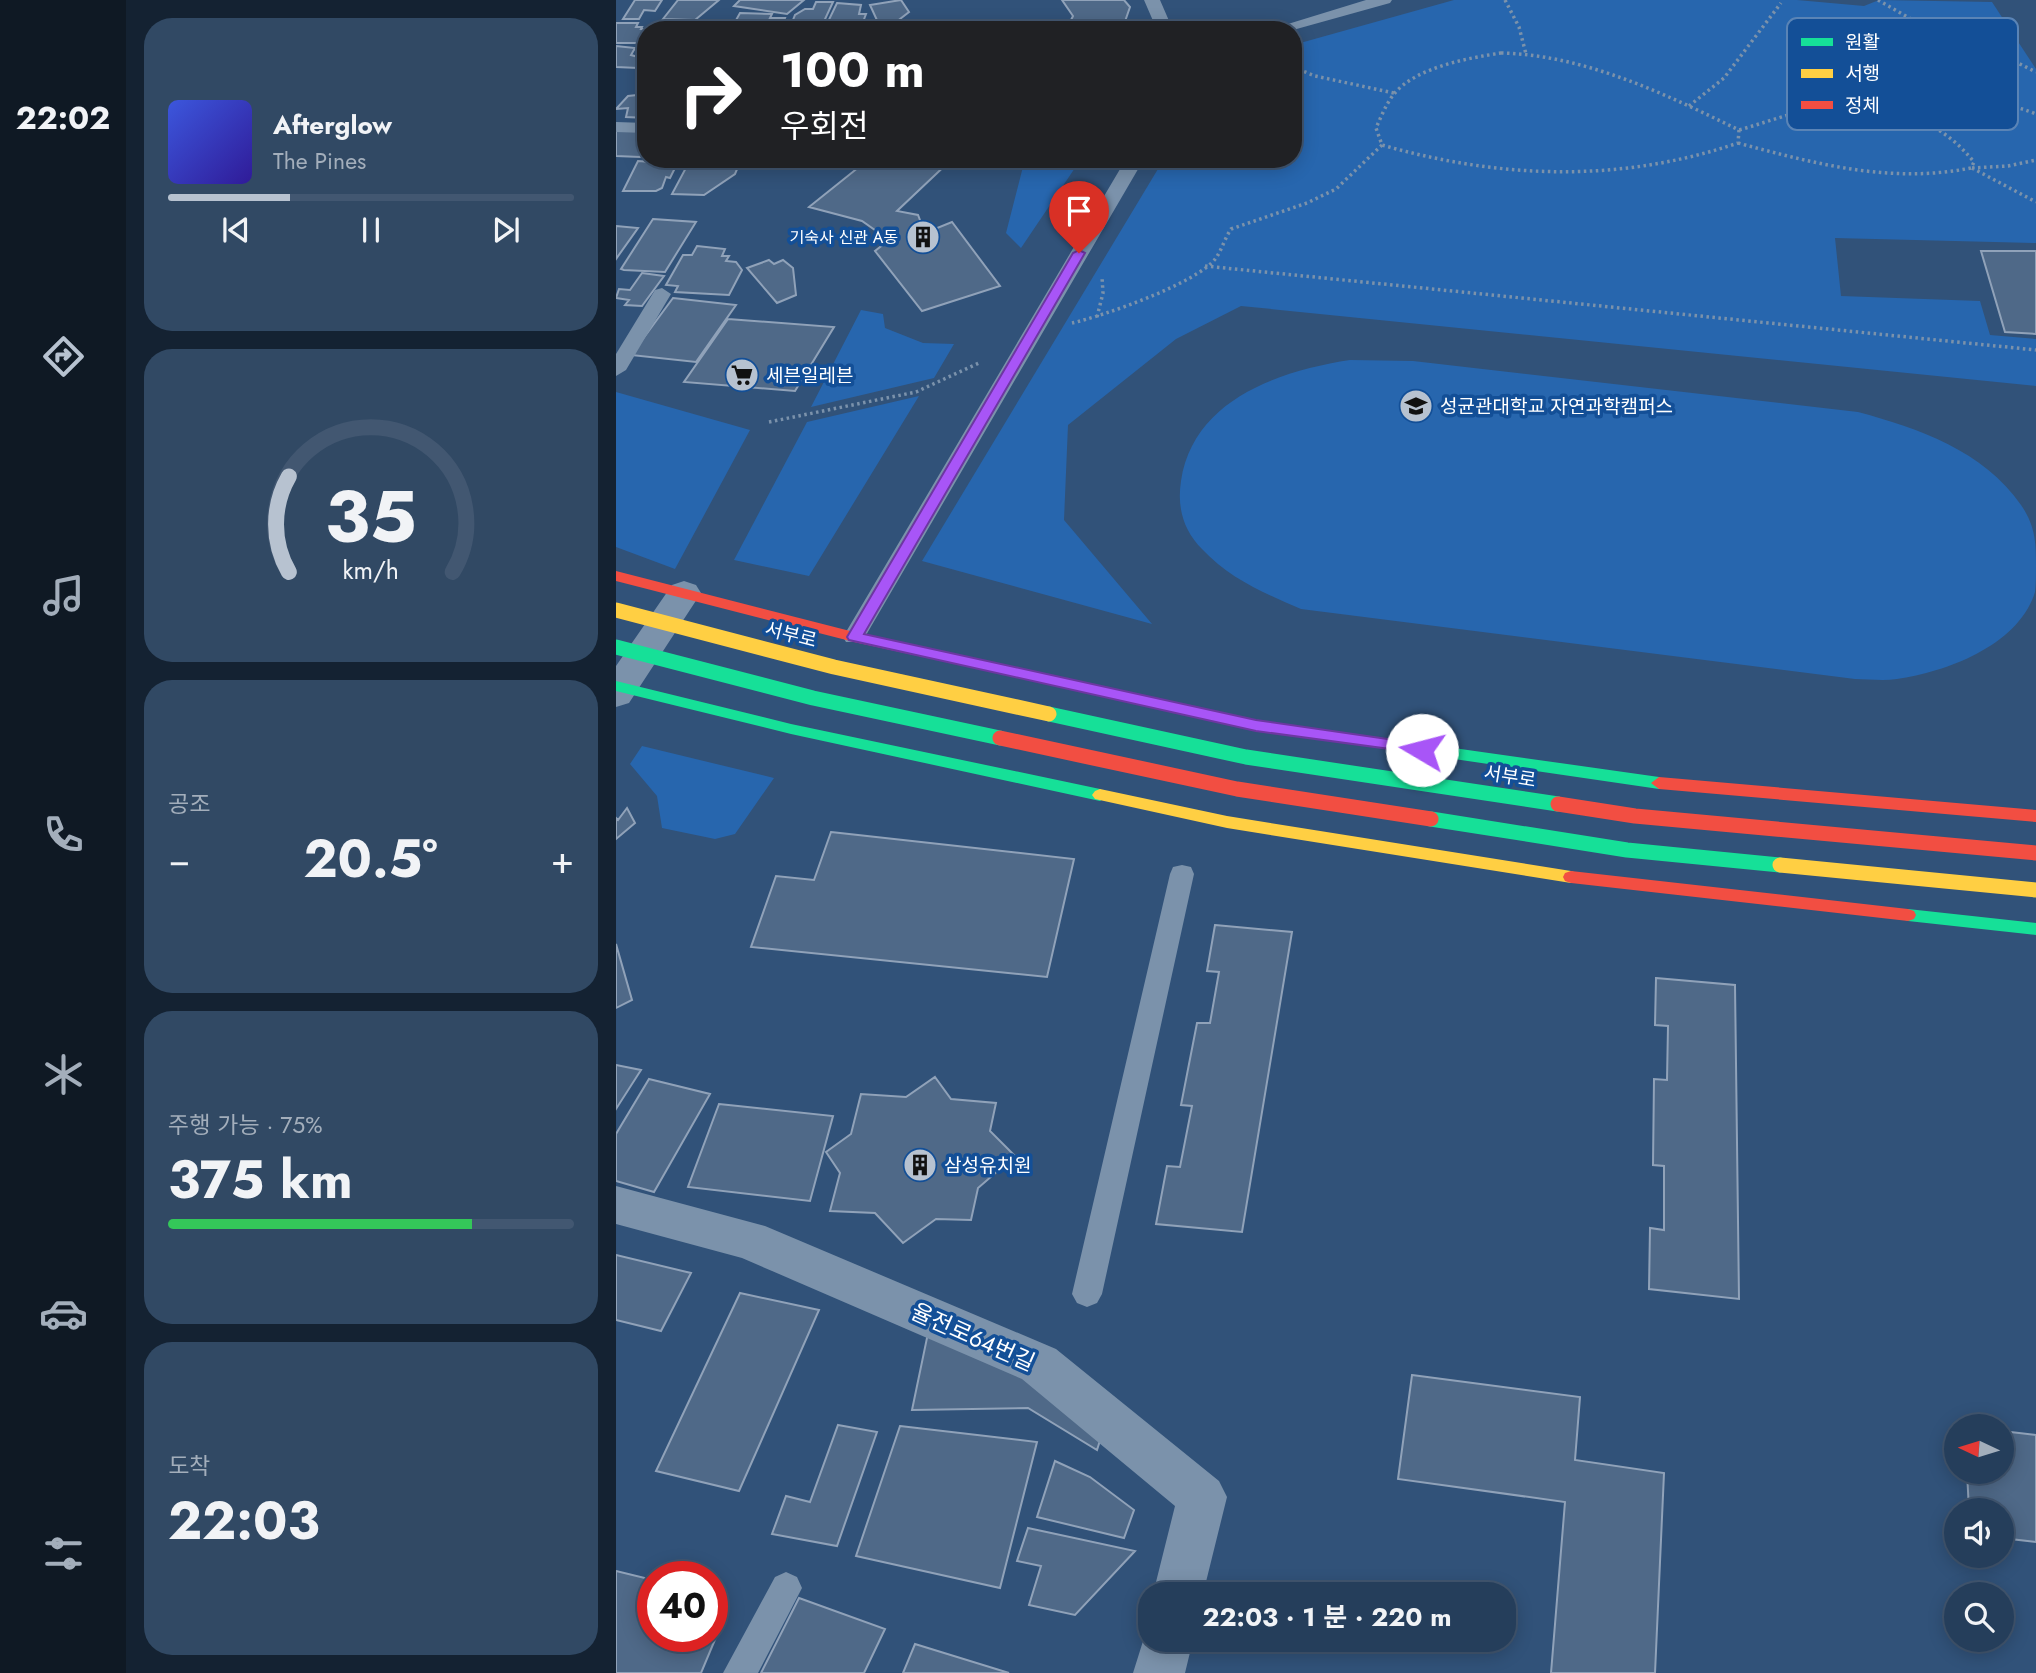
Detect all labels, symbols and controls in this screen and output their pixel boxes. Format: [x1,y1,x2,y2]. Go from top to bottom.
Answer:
legend [1787,18,2018,130]
text: 원활 [1845,29,1880,56]
text: 100 m [780,35,925,105]
icon: right [665,49,756,140]
text: 서행 [1845,60,1880,87]
text: 정체 [1845,92,1880,119]
text: 22:02 [16,95,110,141]
text: 우회전 [780,103,868,149]
text: Afterglow [273,106,392,144]
text: The Pines [273,144,366,178]
pin [1049,181,1109,253]
icon: arrive [1060,192,1098,230]
icon: previous [217,211,255,249]
icon: pause [352,211,390,249]
icon: next [487,211,525,249]
building icon: 기숙사 신관 A동 [904,218,942,256]
place label: 기숙사 신관 A동 [790,226,898,249]
icon: directions [39,332,88,381]
supermarket icon: 세븐일레븐 [723,356,761,394]
place label: 세븐일레븐 [766,362,853,389]
school or university icon: 성균관대학교 자연과학캠퍼스 [1397,387,1435,425]
place label: 성균관대학교 자연과학캠퍼스 [1440,393,1673,420]
text: 35 [325,464,417,569]
text: km/h [343,551,399,587]
icon: music [39,571,88,620]
street label: 서부로 [762,615,820,654]
position arrow [1385,713,1459,787]
street label: 서부로 [1482,759,1538,794]
text: 공조 [168,787,210,821]
icon: phone [39,810,88,859]
text: 20.5° [303,821,438,897]
text: − [168,832,190,887]
text: + [551,832,574,887]
icon: climate [39,1050,88,1099]
text: 주행 가능 · 75% [168,1108,323,1142]
text: 375 km [168,1142,353,1218]
building icon: 삼성유치원 [901,1146,939,1184]
place label: 삼성유치원 [944,1152,1031,1179]
icon: car [39,1289,88,1338]
street label: 율전로64번길 [906,1295,1040,1379]
north arrow [1944,1414,2014,1484]
map controls [1944,1414,2014,1652]
text: 도착 [168,1449,210,1483]
text: 22:03 [168,1483,320,1559]
button: sound [1944,1498,2014,1568]
icon: filters [39,1529,88,1578]
speed limit sign: 40 [637,1561,728,1652]
button: search [1944,1582,2014,1652]
text: 22:03 · 1 분 · 220 m [1202,1598,1452,1636]

